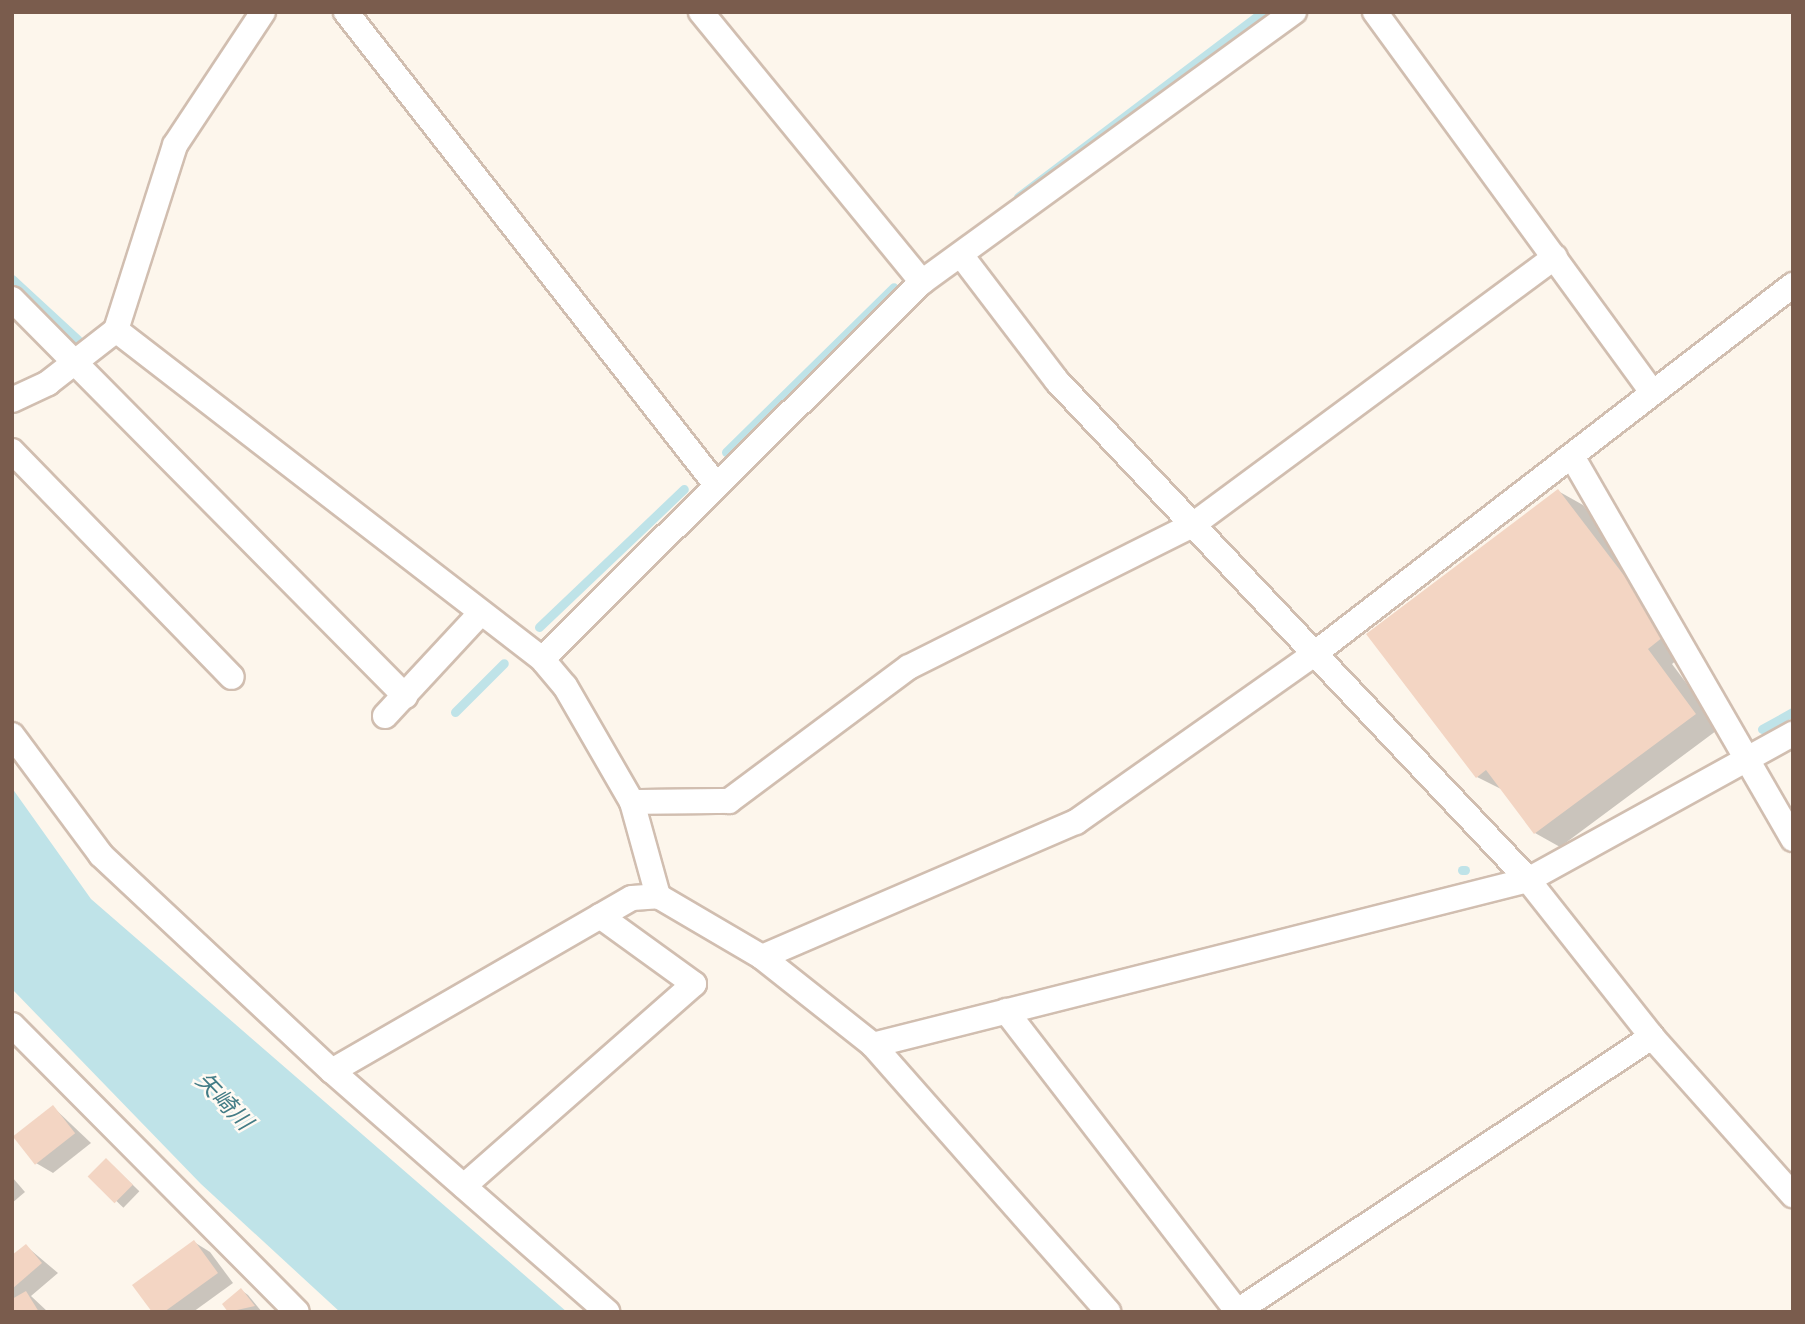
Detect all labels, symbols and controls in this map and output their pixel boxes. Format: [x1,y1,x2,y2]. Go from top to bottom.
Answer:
water label: 矢崎川 [190,1067,258,1135]

